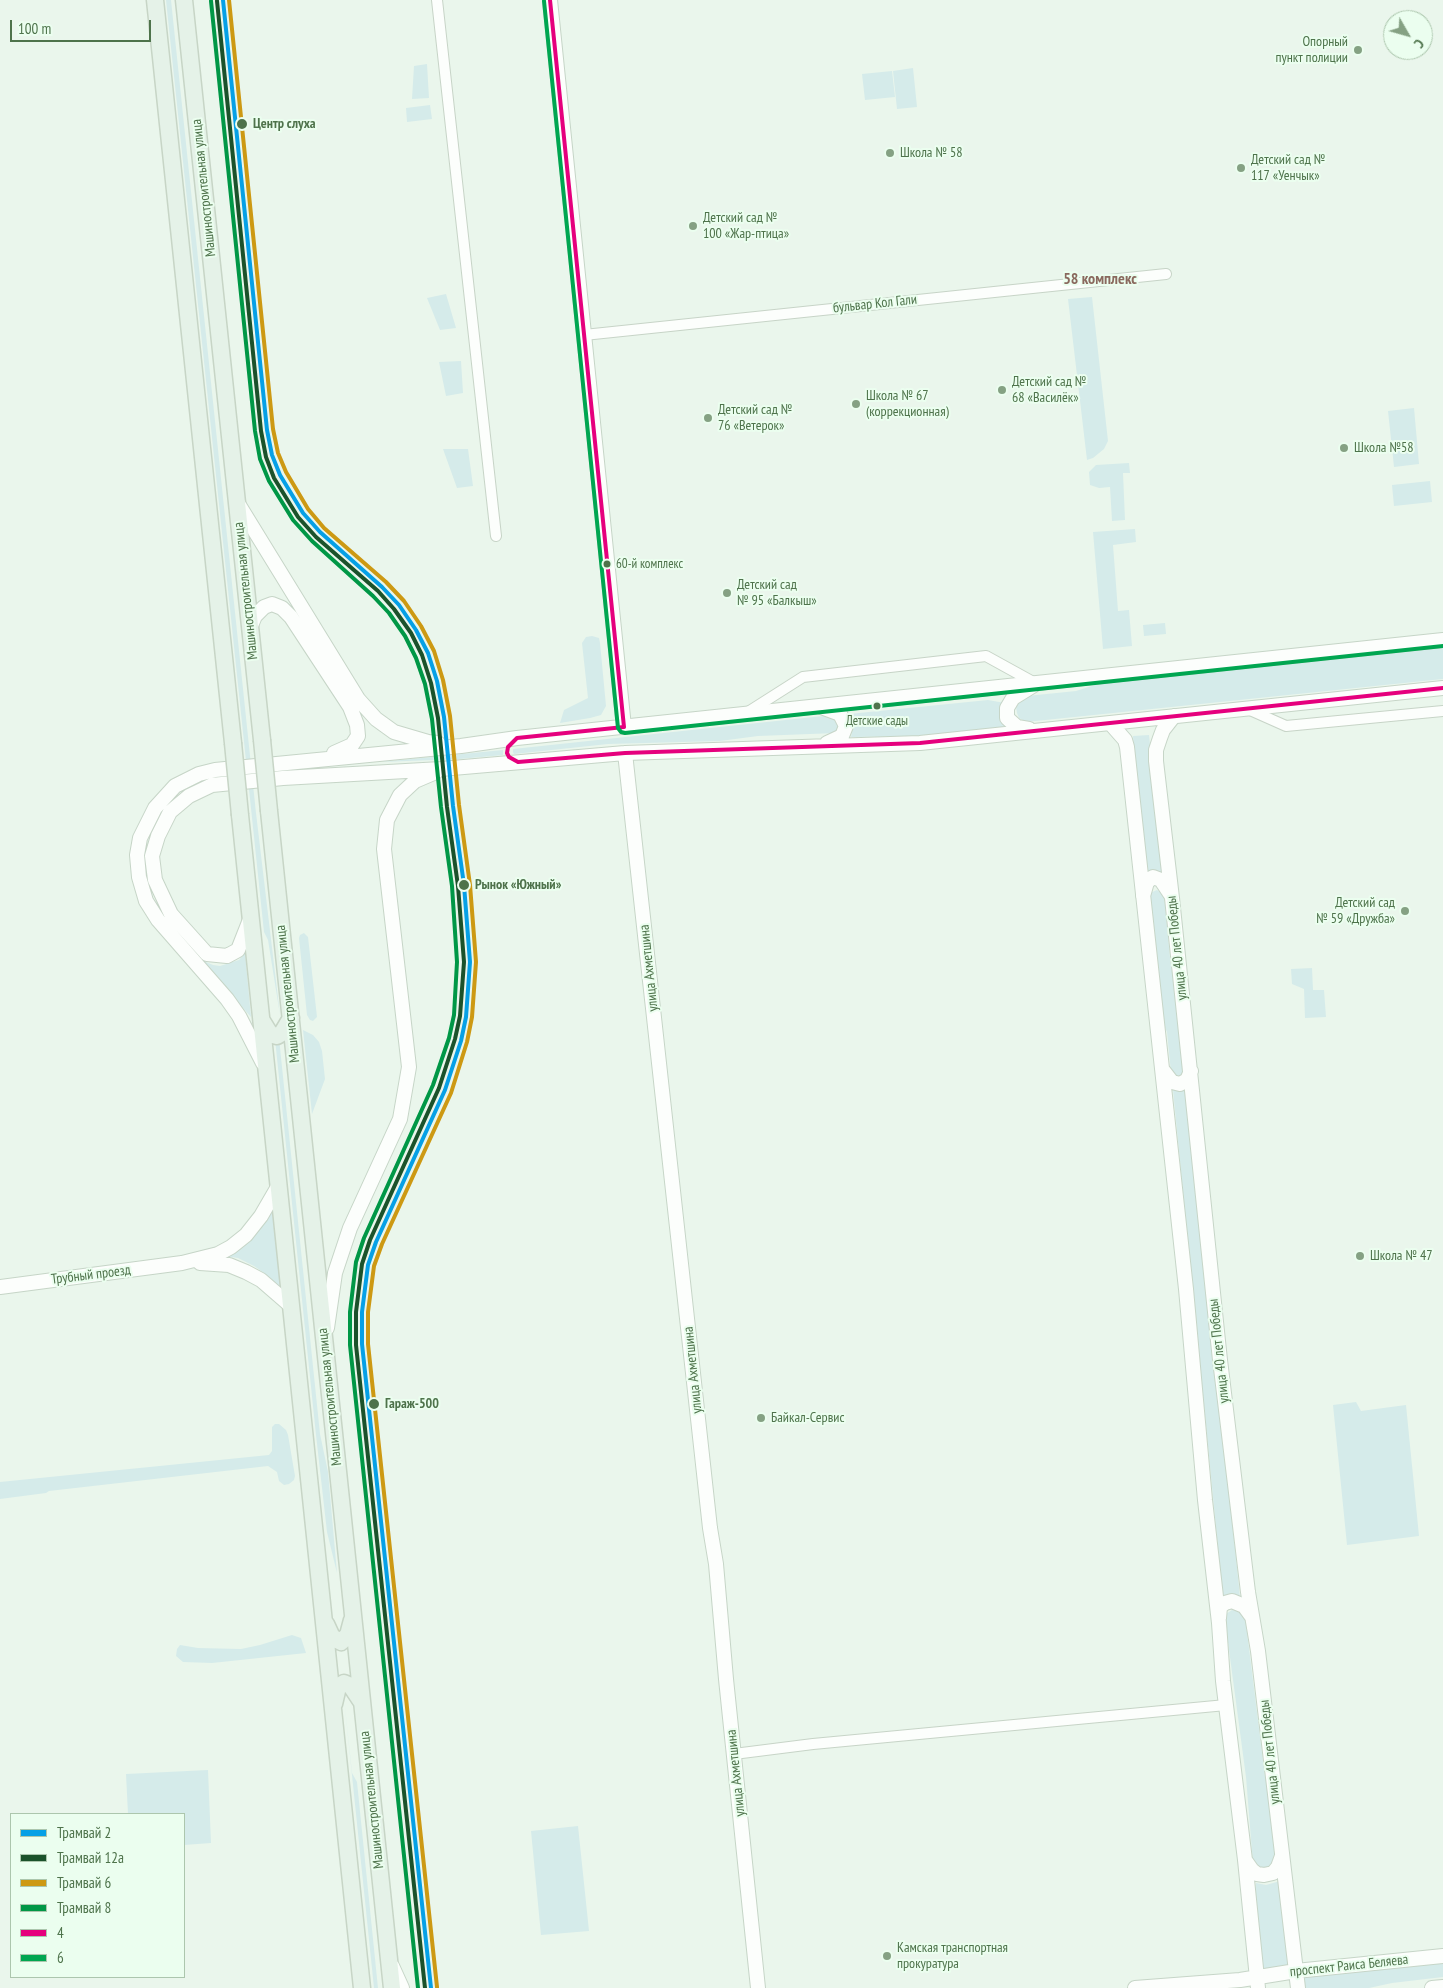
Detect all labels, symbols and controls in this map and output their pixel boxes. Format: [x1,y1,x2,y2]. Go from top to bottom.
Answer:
scale bar [12,10,154,42]
north arrow [1383,10,1433,60]
text: 100 m [18,19,51,38]
place label: Опорный пункт полиции [1275,34,1348,66]
text: С [1410,36,1428,52]
marker: Опорный пункт полиции [1352,44,1364,56]
place label: Центр слуха [253,116,316,132]
marker: Центр слуха [235,117,249,131]
street label: Машиностроительная улица [188,118,220,258]
place label: Школа № 58 [900,145,963,161]
marker: Школа № 58 [884,147,896,159]
place label: Детский сад № 117 «Уенчык» [1251,152,1325,184]
marker: Детский сад № 117 «Уенчык» [1235,162,1247,174]
place label: Детский сад № 100 «Жар-птица» [703,210,789,242]
marker: Детский сад № 100 «Жар-птица» [687,220,699,232]
district label: 58 комплекс [1063,269,1137,289]
street label: бульвар Кол Гали [832,291,918,317]
place label: Детский сад № 68 «Василёк» [1012,374,1086,407]
marker: Детский сад № 68 «Василёк» [996,384,1008,396]
place label: Школа № 67 (коррекционная) [866,388,949,421]
marker: Школа № 67 (коррекционная) [850,398,862,410]
place label: Детский сад № 76 «Ветерок» [718,402,792,434]
marker: Детский сад № 76 «Ветерок» [702,412,714,424]
place label: Школа №58 [1354,440,1414,456]
marker: Школа №58 [1338,442,1350,454]
street label: Машиностроительная улица [230,521,262,661]
place label: 60-й комплекс [616,556,683,572]
marker: 60-й комплекс [602,559,612,569]
place label: Детский сад № 95 «Балкыш» [737,577,817,610]
marker: Детский сад № 95 «Балкыш» [721,587,733,599]
marker: Детские сады [872,701,882,711]
place label: Детские сады [846,713,908,729]
place label: Рынок «Южный» [475,877,561,893]
marker: Рынок «Южный» [457,878,471,892]
street label: улица 40 лет Победы [1163,895,1191,1001]
place label: Детский сад № 59 «Дружба» [1316,895,1395,928]
marker: Детский сад № 59 «Дружба» [1399,905,1411,917]
street label: Машиностроительная улица [272,924,304,1064]
street label: улица Ахметшина [636,924,662,1012]
place label: Школа № 47 [1370,1248,1433,1264]
marker: Школа № 47 [1354,1250,1366,1262]
street label: Трубный проезд [50,1262,132,1288]
street label: улица 40 лет Победы [1205,1298,1233,1404]
street label: улица Ахметшина [680,1326,706,1414]
street label: Машиностроительная улица [314,1327,346,1467]
place label: Гараж-500 [385,1396,439,1412]
marker: Гараж-500 [367,1397,381,1411]
place label: Байкал-Сервис [771,1410,844,1426]
marker: Байкал-Сервис [755,1412,767,1424]
street label: улица 40 лет Победы [1256,1699,1284,1805]
street label: улица Ахметшина [723,1729,749,1817]
street label: Машиностроительная улица [356,1730,388,1870]
legend [10,1813,185,1978]
text: Трамвай 2 [57,1823,111,1842]
text: Трамвай 12а [57,1848,124,1867]
text: Трамвай 6 [57,1873,111,1892]
text: Трамвай 8 [57,1898,111,1917]
text: 4 [57,1923,64,1942]
place label: Камская транспортная прокуратура [897,1940,1008,1972]
text: 6 [57,1948,64,1967]
marker: Камская транспортная прокуратура [881,1950,893,1962]
street label: проспект Раиса Беляева [1289,1951,1409,1981]

